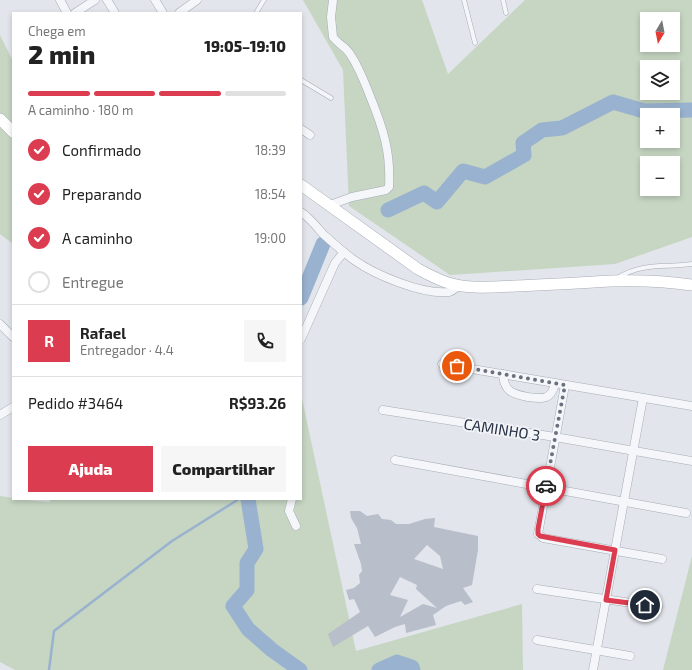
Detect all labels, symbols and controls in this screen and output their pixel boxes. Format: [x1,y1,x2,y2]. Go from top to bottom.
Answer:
north arrow [640,12,680,52]
map controls [640,12,680,196]
text: Chega em [28,23,86,39]
text: 19:05–19:10 [204,37,286,55]
text: 2 min [28,38,95,69]
button: layers [640,60,680,100]
text: A caminho · 180 m [28,102,133,118]
button: + [640,108,680,148]
icon: check [28,139,50,161]
text: Confirmado [62,141,141,159]
text: 18:39 [255,142,286,158]
button: − [640,156,680,196]
icon: check [28,183,50,205]
text: Preparando [62,185,142,203]
text: 18:54 [255,186,286,202]
icon: check [28,227,50,249]
text: A caminho [62,229,133,247]
text: 19:00 [255,230,286,246]
text: Entregue [62,273,124,291]
button: phone [244,320,286,362]
text: Rafael [80,324,126,342]
text: R [44,332,54,350]
text: Entregador · 4.4 [80,342,174,358]
pin [440,349,474,383]
icon: bag [446,355,468,377]
text: Pedido #3464 [28,394,123,412]
text: R$93.26 [229,394,286,412]
street label: CAMINHO 3 [462,414,542,444]
button: Ajuda [28,446,153,492]
button: Compartilhar [161,446,286,492]
courier [526,466,566,506]
icon: car [535,475,557,497]
pin [628,588,662,622]
icon: home [634,594,656,616]

